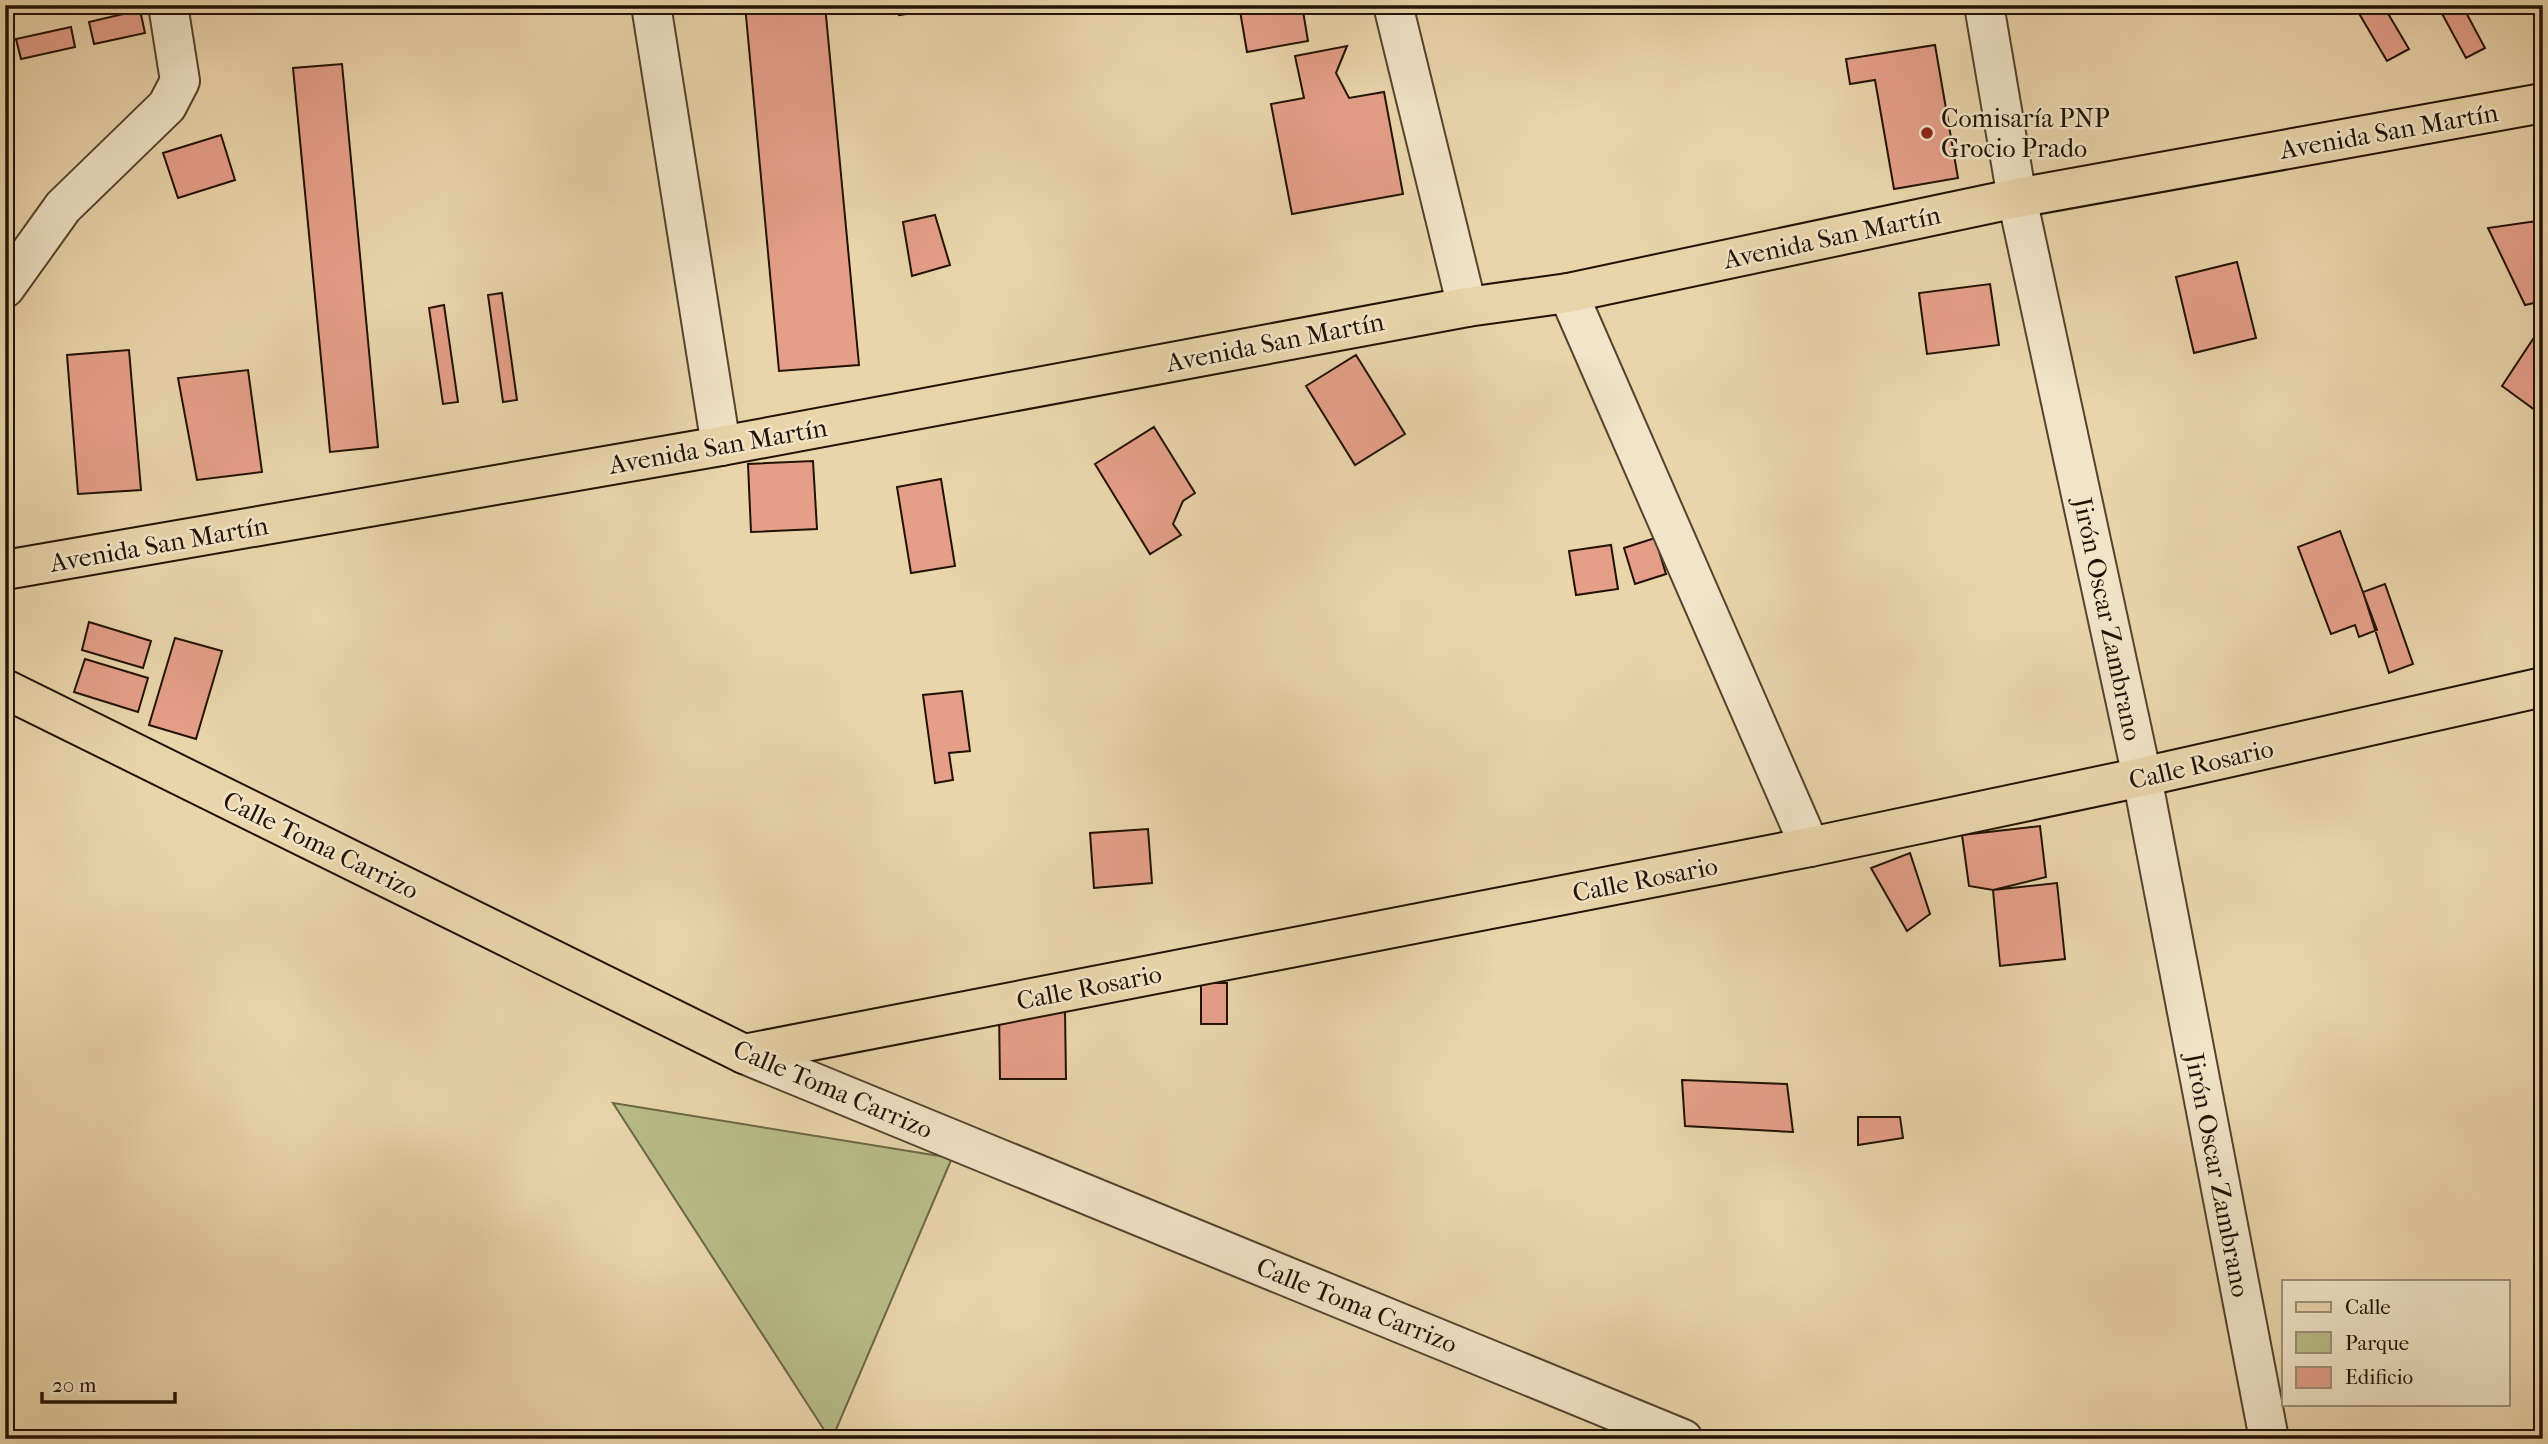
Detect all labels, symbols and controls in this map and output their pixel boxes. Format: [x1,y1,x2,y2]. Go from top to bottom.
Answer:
street label: Avenida San Martín [2276,97,2501,166]
place label: Comisaría PNP Grocio Prado [1941,103,2110,164]
marker: Comisaría PNP Grocio Prado [1919,125,1935,141]
street label: Avenida San Martín [1720,199,1944,276]
street label: Avenida San Martín [1163,306,1387,379]
street label: Avenida San Martín [605,412,830,481]
street label: Jirón Oscar Zambrano [2066,493,2148,744]
street label: Avenida San Martín [46,510,271,579]
street label: Calle Rosario [2126,733,2276,796]
street label: Calle Toma Carrizo [218,785,424,906]
street label: Calle Rosario [1570,850,1720,909]
street label: Calle Rosario [1014,958,1164,1017]
street label: Calle Toma Carrizo [728,1033,937,1145]
street label: Jirón Oscar Zambrano [2178,1049,2256,1300]
street label: Calle Toma Carrizo [1252,1251,1462,1360]
legend [2282,1280,2510,1406]
text: Calle [2345,1295,2391,1319]
text: Parque [2345,1331,2409,1355]
scale bar [42,1360,175,1404]
text: Edificio [2345,1365,2413,1389]
text: 20 m [52,1373,97,1397]

